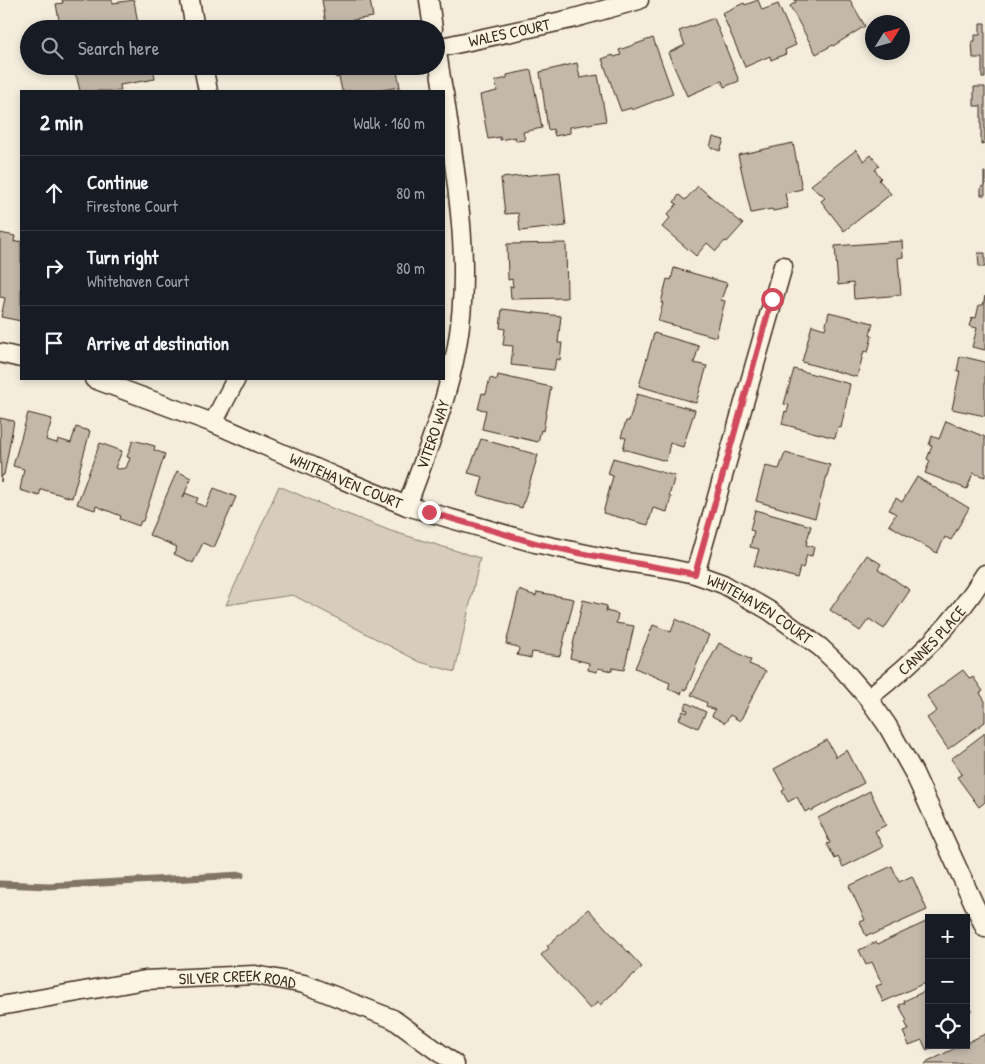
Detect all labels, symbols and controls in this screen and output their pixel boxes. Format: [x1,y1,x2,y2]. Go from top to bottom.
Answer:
street label: WALES COURT [466,13,553,52]
north arrow [865,15,910,60]
search box [20,20,445,75]
icon: search [38,34,66,62]
text: Search here [78,35,159,61]
text: 2 min [40,108,83,137]
text: Walk · 160 m [353,112,425,134]
text: Continue [87,169,148,195]
icon: ahead [40,179,68,207]
text: 80 m [396,182,425,204]
text: Firestone Court [87,195,178,217]
text: Turn right [87,244,158,270]
icon: right [40,254,68,282]
text: 80 m [396,257,425,279]
text: Whitehaven Court [87,270,189,292]
route start [761,288,784,311]
icon: arrive [40,329,68,357]
text: Arrive at destination [87,330,229,356]
street label: VITERO WAY [411,397,454,472]
street label: WHITEHAVEN COURT [286,447,406,514]
route end [418,501,441,524]
street label: WHITEHAVEN COURT [704,568,818,650]
street label: CANNES PLACE [893,601,970,680]
map controls [925,914,970,1049]
button: + [925,914,970,959]
button: − [925,959,970,1004]
street label: SILVER CREEK ROAD [178,964,298,993]
button: locate [925,1004,970,1049]

